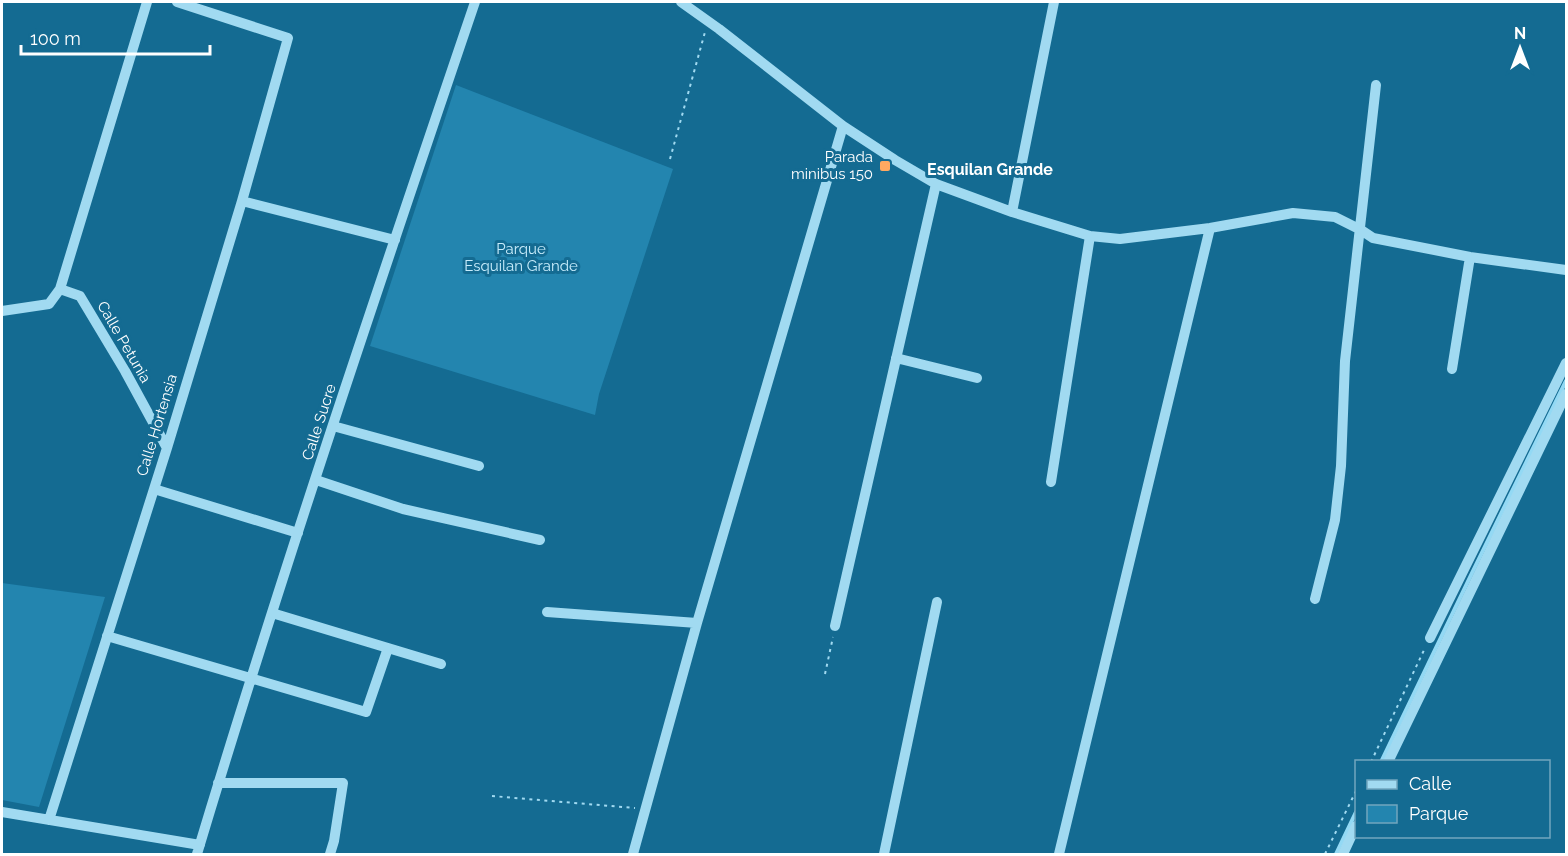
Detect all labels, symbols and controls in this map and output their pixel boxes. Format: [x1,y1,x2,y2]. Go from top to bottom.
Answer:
scale bar [21,18,210,56]
north arrow [1490,18,1550,78]
text: N [1514,24,1526,43]
text: 100 m [30,28,81,49]
place label: Parada minibus 150 [791,148,873,183]
marker: Parada minibus 150 [878,159,892,173]
district label: Esquilan Grande [927,160,1053,179]
park label: Parque Esquilan Grande [464,240,578,275]
street label: Calle Petunia [93,298,155,386]
street label: Calle Hortensia [133,372,181,478]
street label: Calle Sucre [298,381,340,463]
legend [1355,760,1550,838]
text: Calle [1409,773,1452,794]
text: Parque [1409,803,1469,824]

